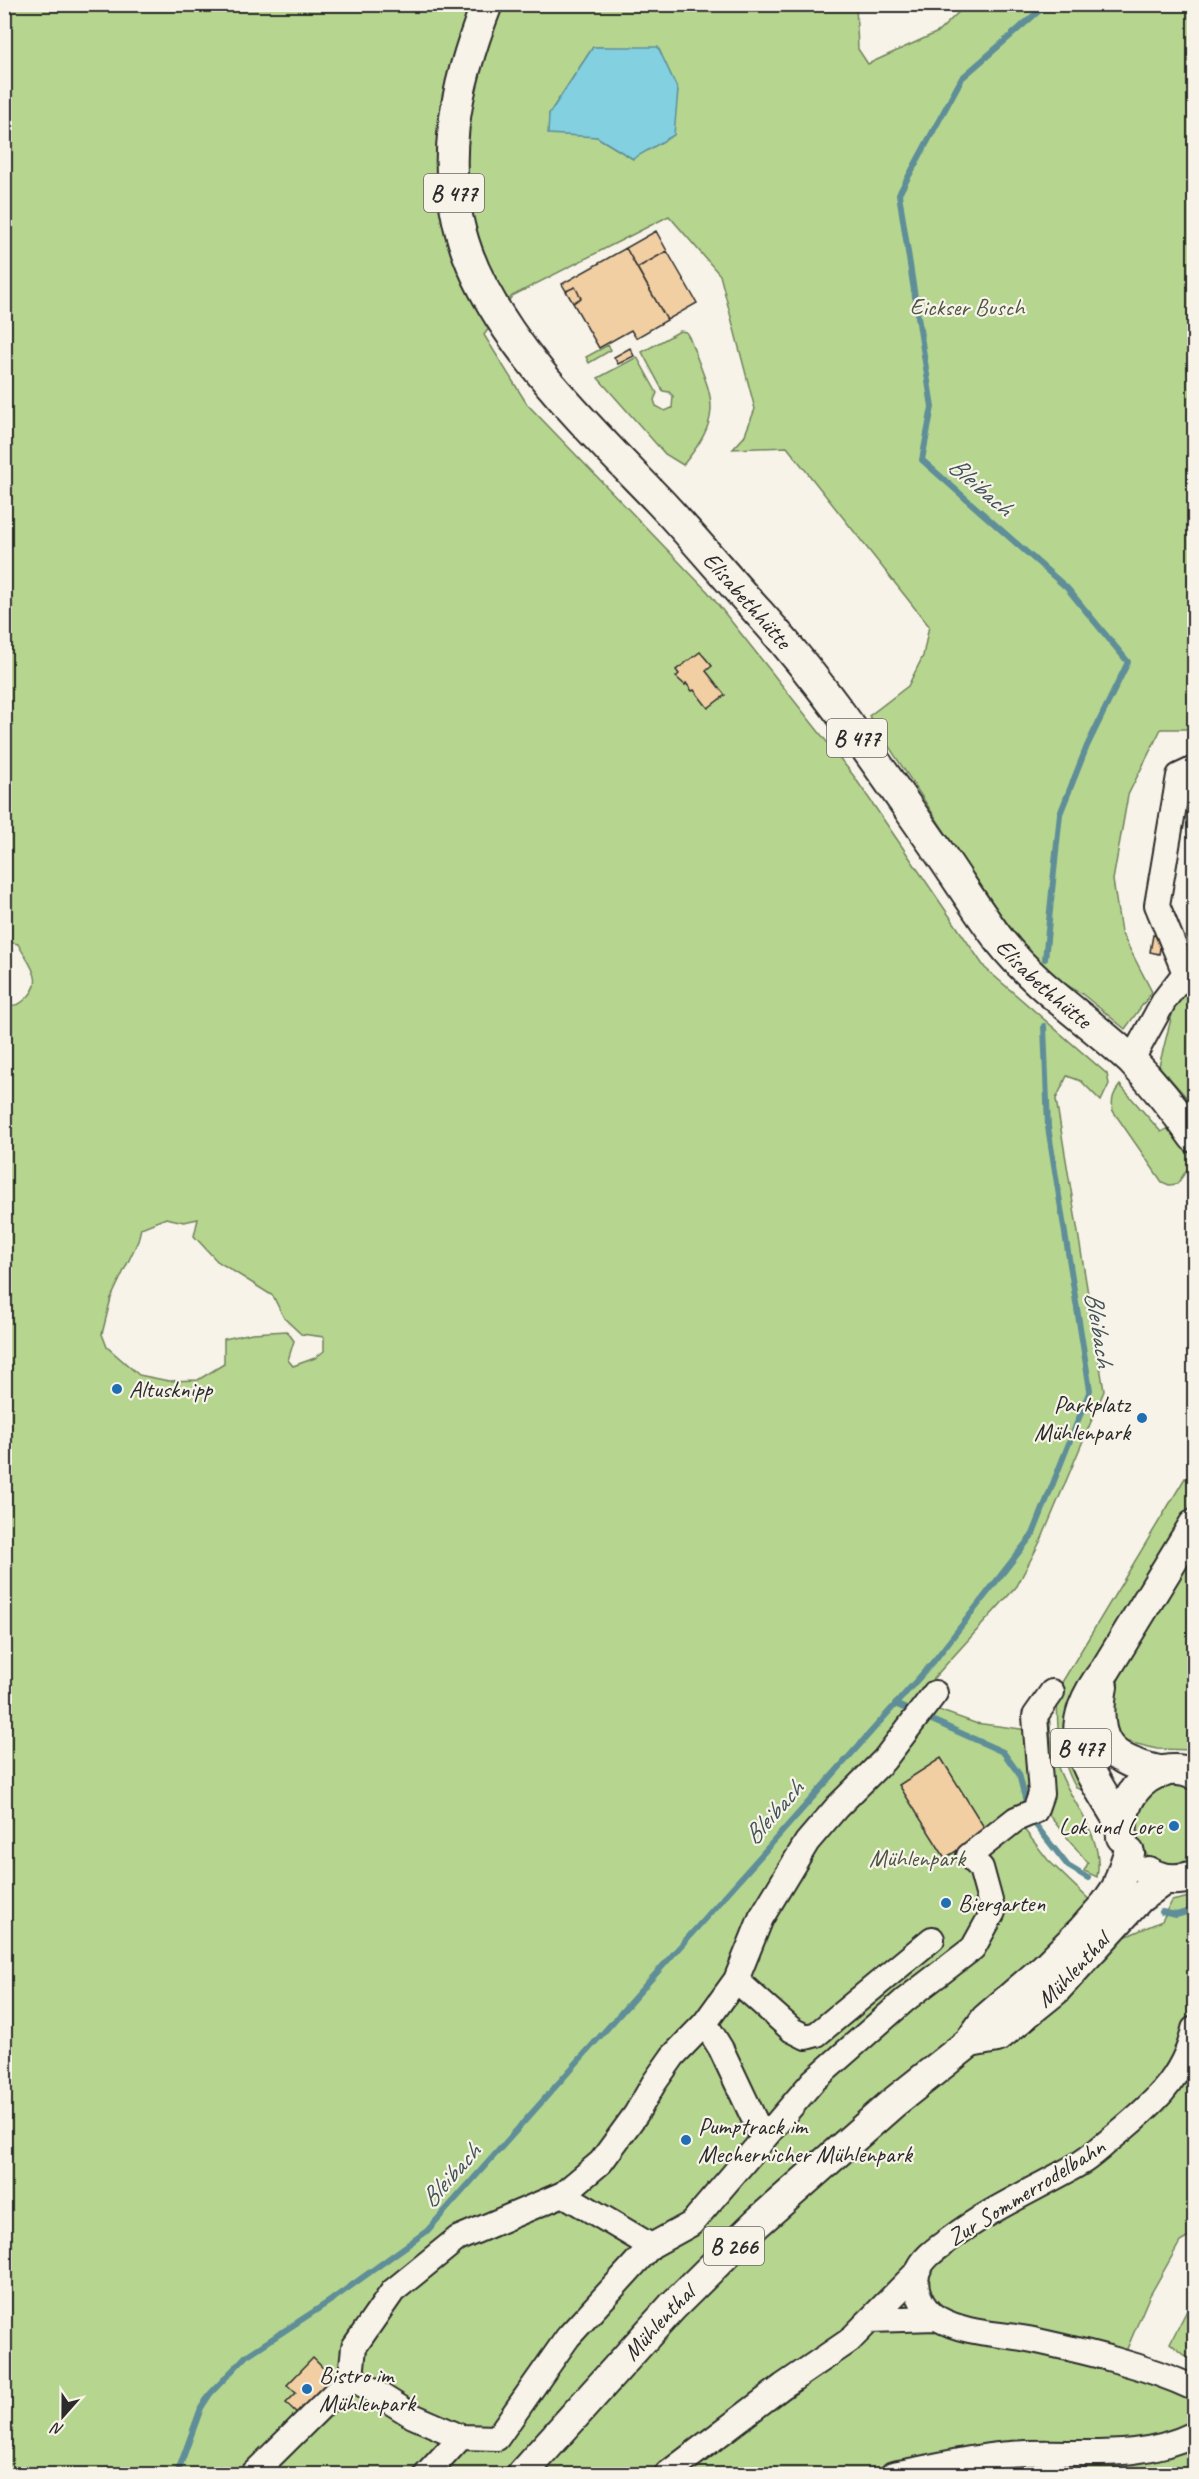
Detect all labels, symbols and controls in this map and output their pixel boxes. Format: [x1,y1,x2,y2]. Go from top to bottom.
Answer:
road number: B 477 [424,174,484,212]
park label: Eickser Busch [910,292,1026,322]
water label: Bleibach [941,449,1021,525]
street label: Elisabethhütte [696,545,800,656]
road number: B 477 [827,719,887,757]
street label: Elisabethhütte [989,933,1100,1037]
water label: Bleibach [1077,1289,1122,1371]
place label: Altusknipp [129,1374,213,1404]
marker: Altusknipp [110,1382,124,1396]
place label: Parkplatz Mühlenpark [1034,1389,1132,1447]
marker: Parkplatz Mühlenpark [1135,1411,1149,1425]
road number: B 477 [1051,1729,1111,1767]
water label: Bleibach [736,1772,812,1851]
place label: Lok und Lore [1059,1811,1164,1841]
marker: Lok und Lore [1167,1819,1181,1833]
park label: Mühlenpark [869,1843,967,1873]
place label: Biergarten [958,1888,1045,1918]
marker: Biergarten [939,1896,953,1910]
street label: Mühlenthal [1030,1923,1118,2014]
place label: Pumptrack im Mechernicher Mühlenpark [698,2111,914,2169]
street label: Zur Sommerrodelbahn [942,2131,1111,2252]
marker: Pumptrack im Mechernicher Mühlenpark [679,2133,693,2147]
water label: Bleibach [413,2135,489,2214]
road number: B 266 [704,2227,764,2265]
street label: Mühlenthal [616,2275,704,2367]
place label: Bistro im Mühlenpark [319,2360,417,2418]
marker: Bistro im Mühlenpark [300,2382,314,2396]
north arrow [33,2386,93,2446]
text: N [47,2417,66,2440]

